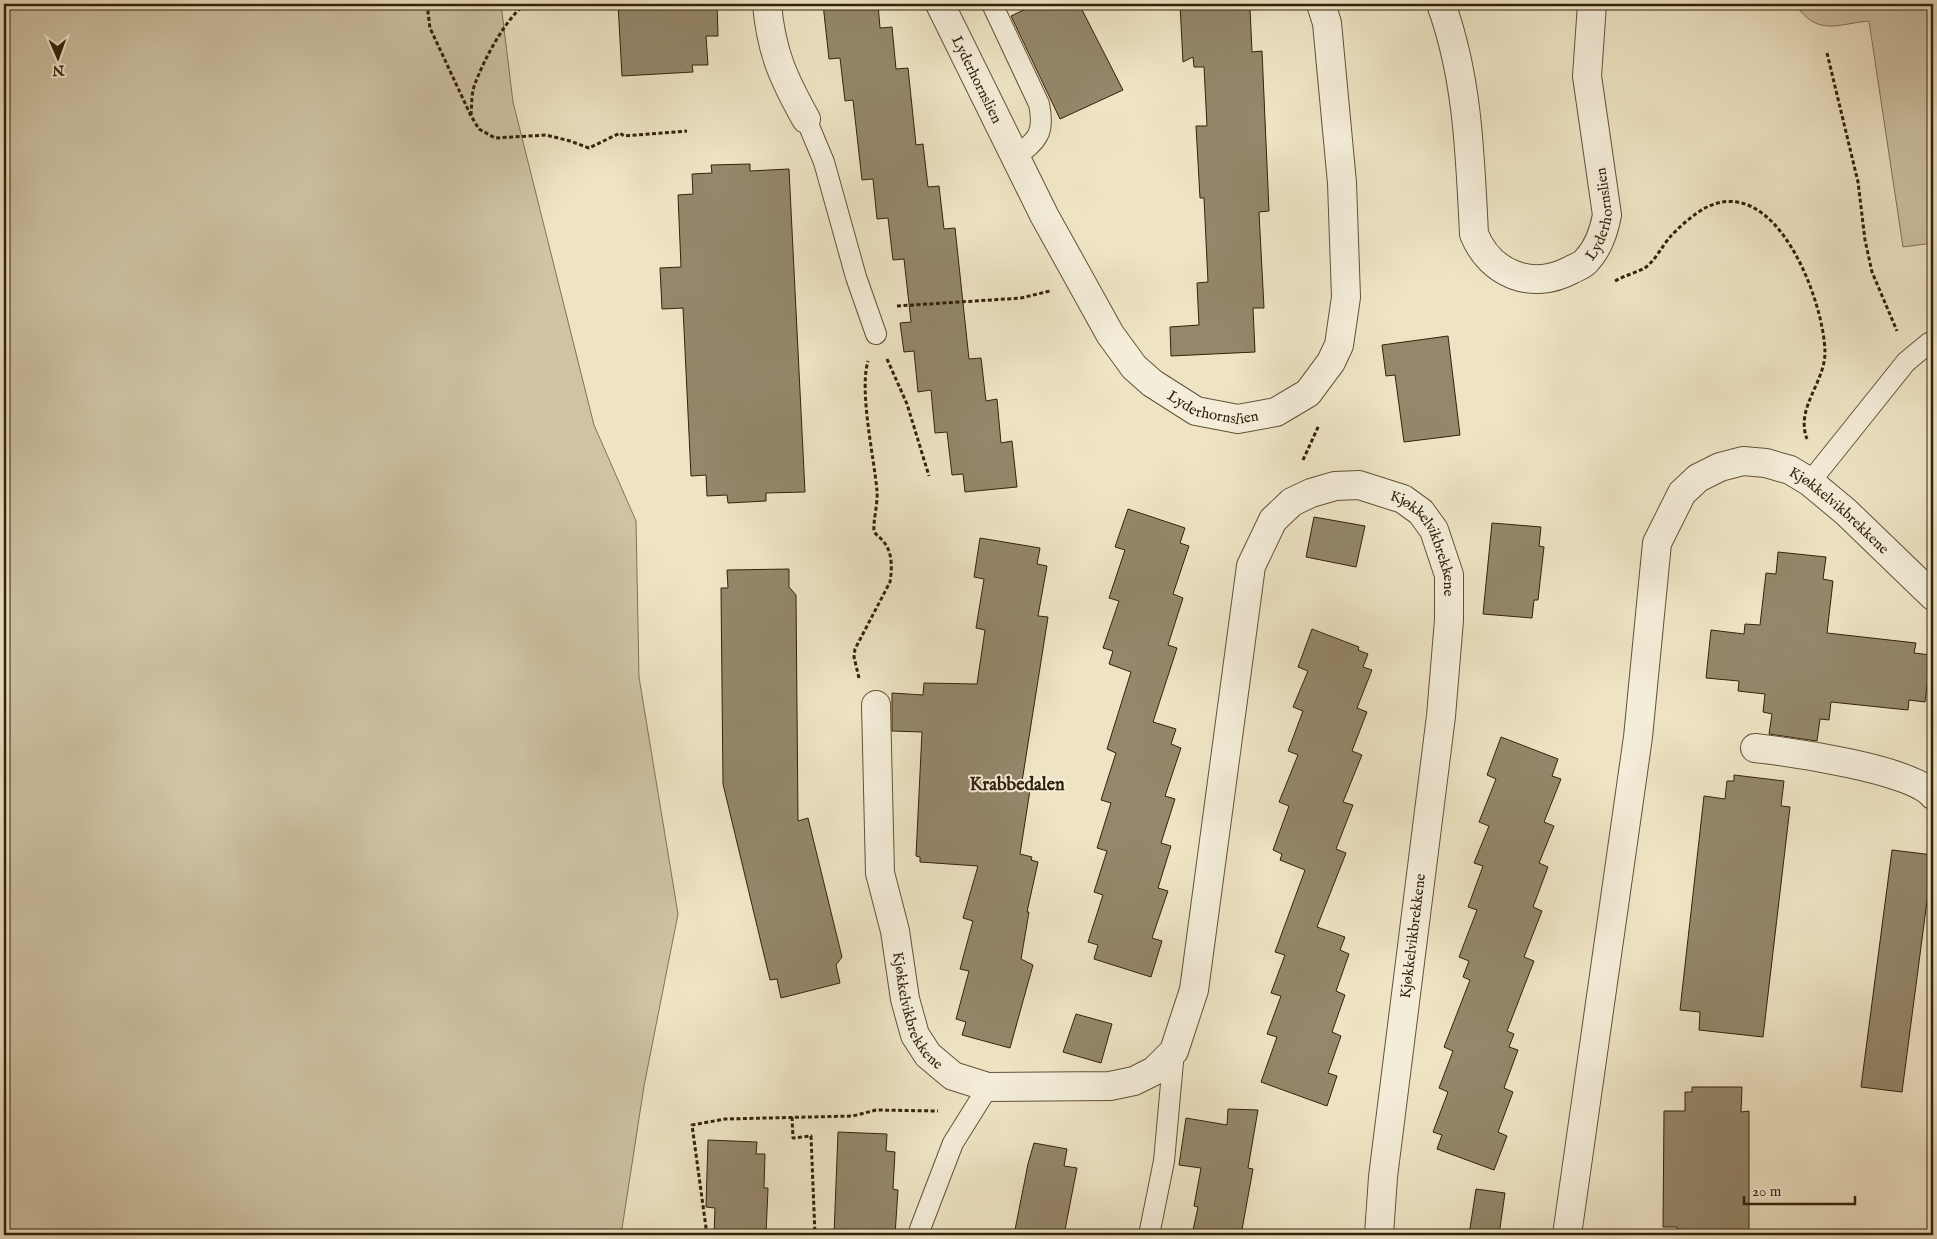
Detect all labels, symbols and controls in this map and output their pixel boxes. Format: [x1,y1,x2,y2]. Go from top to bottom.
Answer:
north arrow [32,32,82,82]
street label: Lyderhornslien [947,32,1007,126]
text: N [52,61,66,79]
street label: Lyderhornslien [1581,166,1617,264]
street label: Lyderhornslien [1164,386,1260,429]
street label: Kjøkkelvikbrekkene [1786,462,1893,558]
street label: Kjøkkelvikbrekkene [1388,486,1459,597]
district label: Krabbedalen [970,774,1065,797]
street label: Kjøkkelvikbrekkene [1396,872,1430,1000]
street label: Kjøkkelvikbrekkene [889,950,947,1073]
scale bar [1744,1174,1856,1206]
text: 20 m [1752,1182,1782,1201]

